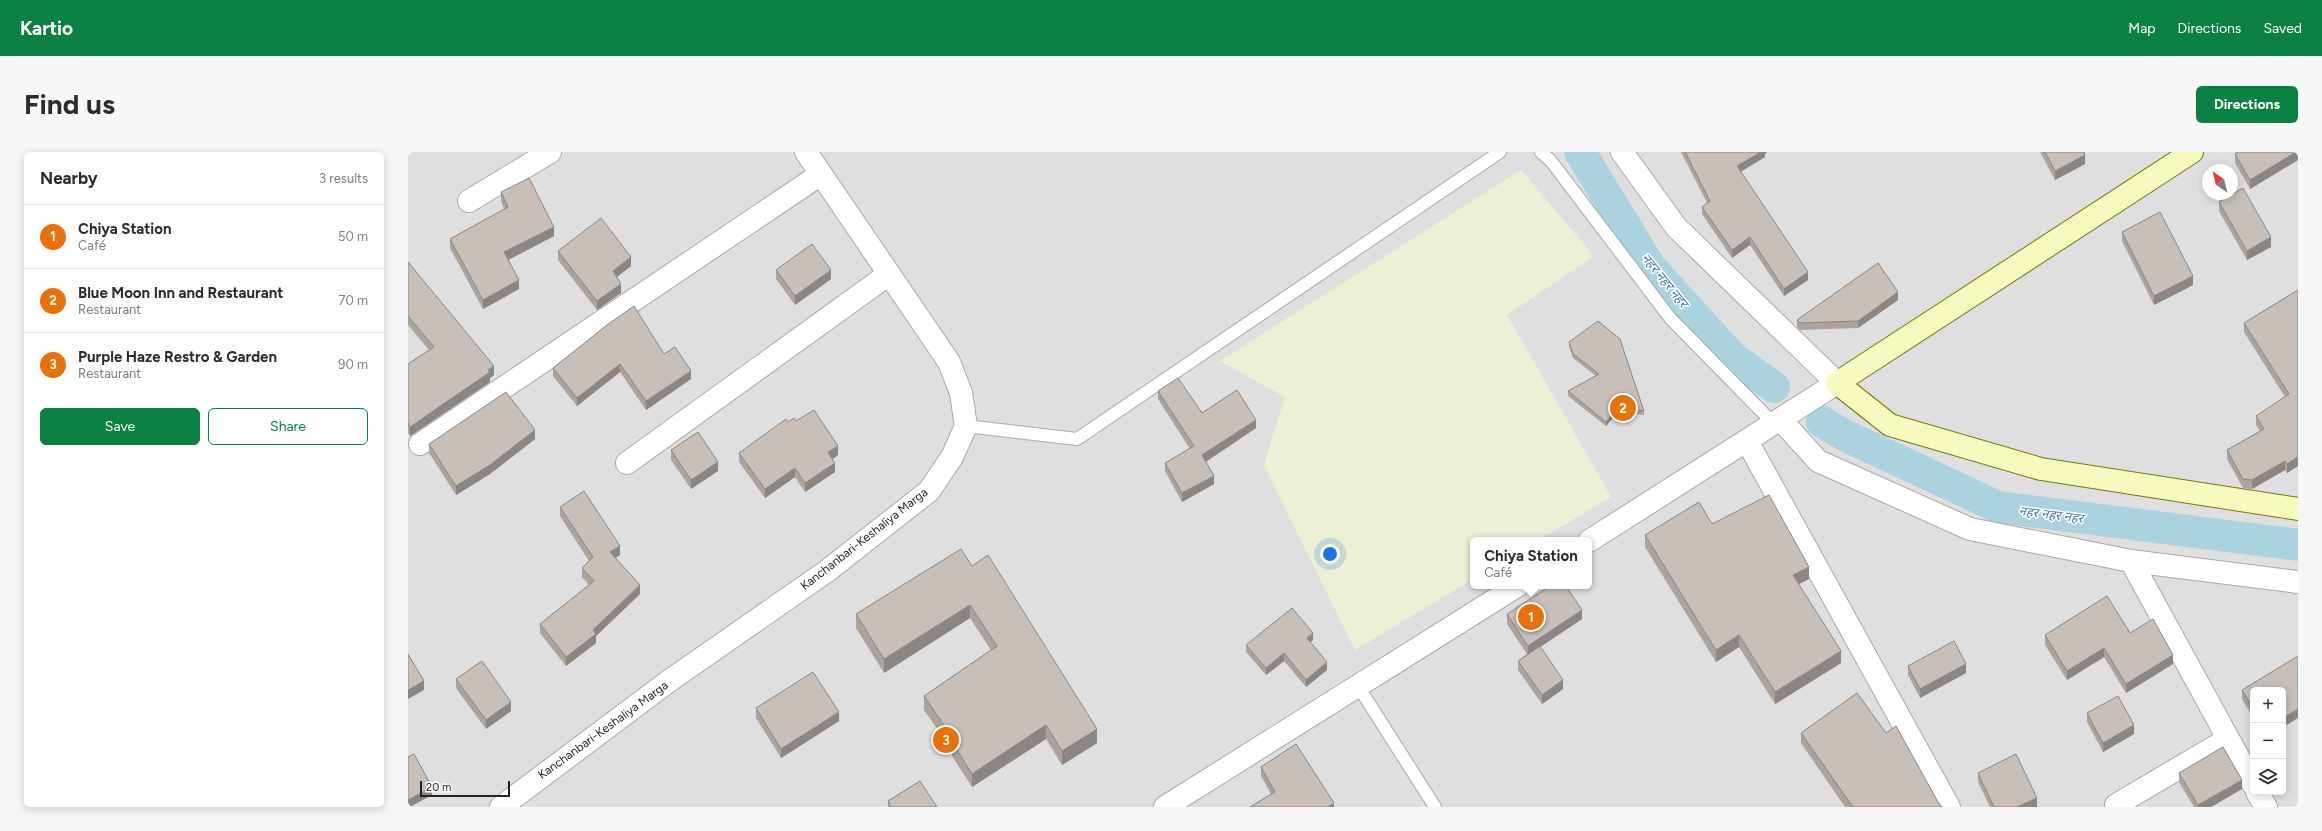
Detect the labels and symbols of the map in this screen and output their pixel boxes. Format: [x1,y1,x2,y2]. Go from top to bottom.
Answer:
north arrow [2202,164,2238,200]
water label: नहर नहर नहर [1638,250,1692,312]
pin: 2 [1610,393,1636,423]
street label: Kanchanbari-Keshaliya Marga [798,485,930,593]
water label: नहर नहर नहर [2018,503,2087,526]
your location [1320,544,1340,564]
pin: 1 [1518,602,1544,632]
street label: Kanchanbari-Keshaliya Marga [535,678,671,782]
pin: 3 [933,725,959,755]
scale bar [420,779,510,798]

